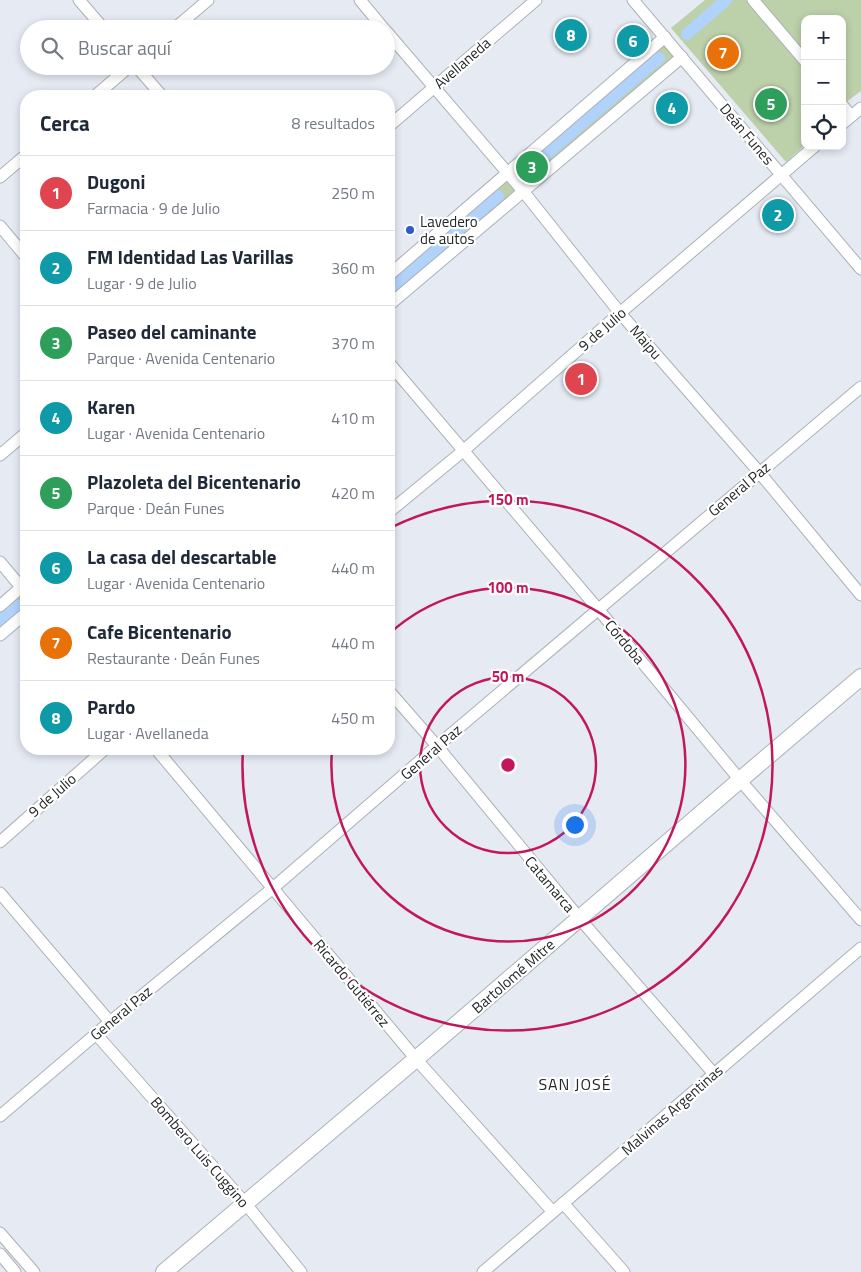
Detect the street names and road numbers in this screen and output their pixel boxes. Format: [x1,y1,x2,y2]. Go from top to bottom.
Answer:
street label: Avellaneda [428,31,496,94]
street label: Deán Funes [714,98,780,170]
street label: 9 de Julio [573,301,631,357]
street label: Maipu [624,320,668,364]
street label: General Paz [703,456,775,522]
street label: Córdoba [599,615,651,670]
street label: General Paz [395,719,467,785]
street label: 9 de Julio [23,767,81,823]
street label: Catamarca [519,851,581,918]
street label: Bartolomé Mitre [466,933,560,1019]
street label: Ricardo Gutiérrez [308,934,396,1032]
street label: General Paz [85,980,157,1046]
street label: Malvinas Argentinas [616,1059,728,1161]
street label: Bombero Luis Cuggino [145,1091,255,1213]

